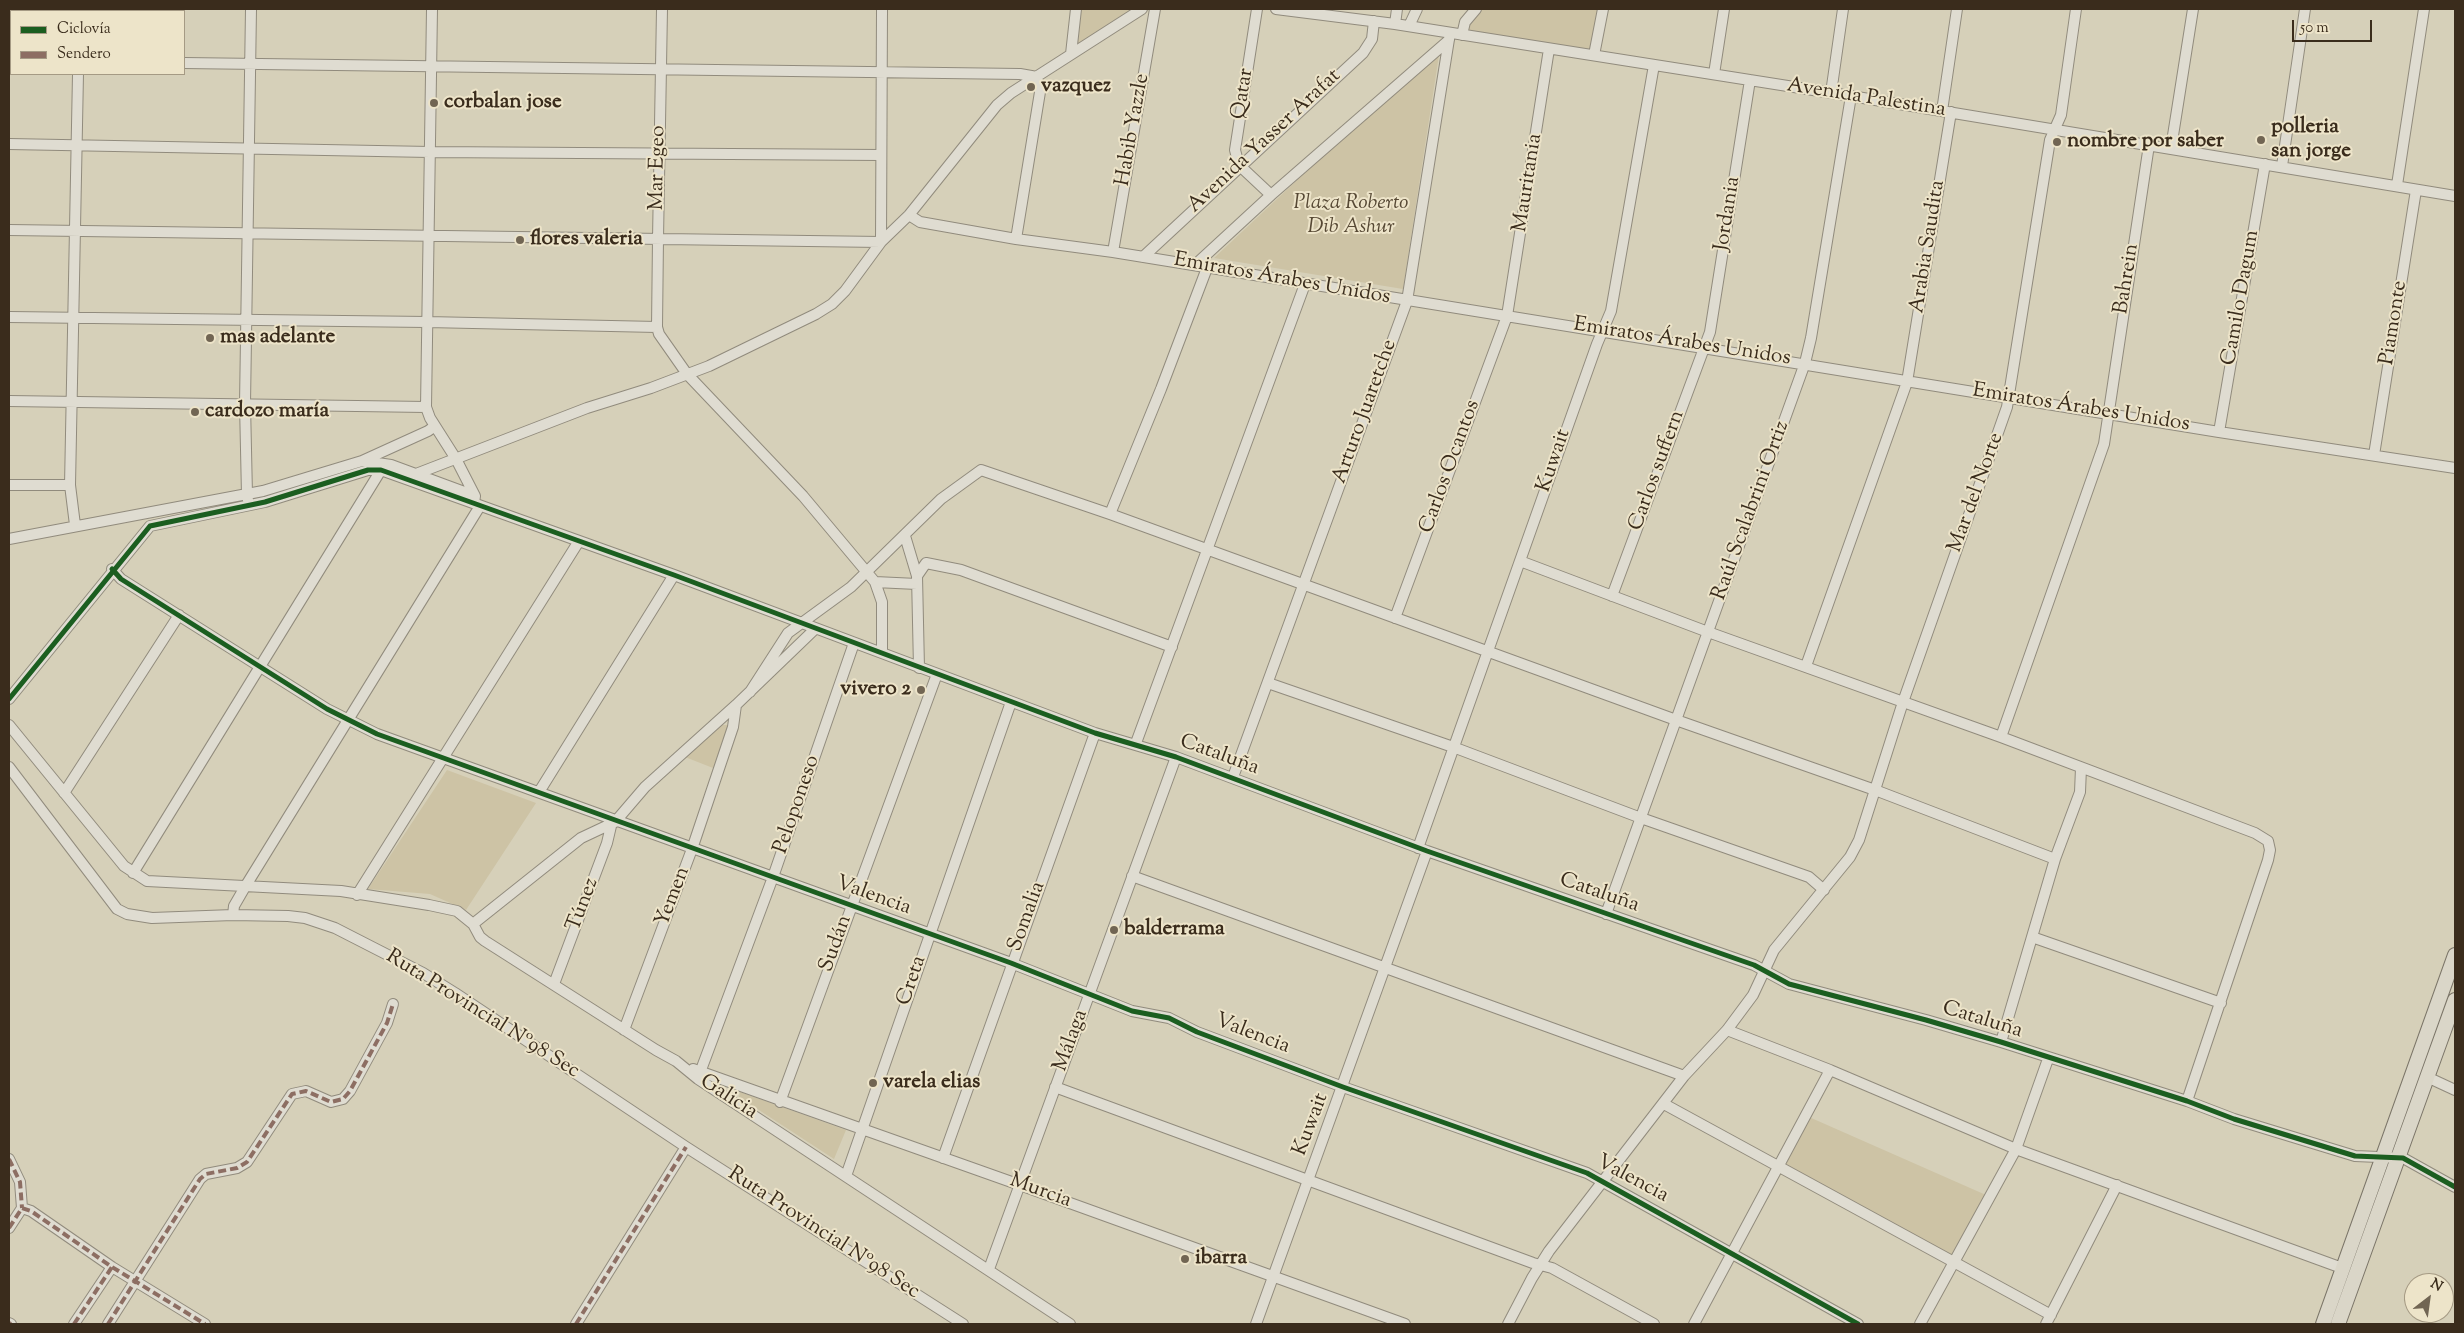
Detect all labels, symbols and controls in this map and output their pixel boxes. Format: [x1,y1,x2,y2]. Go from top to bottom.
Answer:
legend [10,10,185,75]
scale bar [2294,10,2374,42]
text: 50 m [2300,18,2329,39]
text: Ciclovía [57,19,111,40]
text: Sendero [57,44,111,65]
street label: Avenida Yasser Arafat [1183,64,1347,220]
street label: Qatar [1228,67,1260,121]
street label: Habib Yazzle [1112,72,1156,188]
place label: vazquez [1041,74,1111,100]
street label: Avenida Palestina [1785,74,1947,124]
marker: vazquez [1025,81,1037,93]
place label: corbalan jose [444,90,562,116]
marker: corbalan jose [428,97,440,109]
place label: polleria san jorge [2271,115,2351,165]
street label: Mar Egeo [646,125,672,211]
place label: nombre por saber [2067,129,2224,155]
street label: Mauritania [1509,132,1549,234]
marker: polleria san jorge [2255,134,2267,146]
marker: nombre por saber [2051,136,2063,148]
street label: Jordania [1711,175,1747,253]
street label: Arabia Saudita [1906,179,1952,315]
park label: Plaza Roberto Dib Ashur [1294,191,1408,241]
place label: flores valeria [530,227,643,253]
street label: Camilo Dagum [2218,228,2266,368]
marker: flores valeria [514,234,526,246]
street label: Bahrein [2110,242,2146,316]
street label: Emiratos Árabes Unidos [1172,249,1392,311]
street label: Piamonte [2376,279,2414,367]
street label: Emiratos Árabes Unidos [1572,313,1792,373]
place label: mas adelante [220,325,335,351]
marker: mas adelante [204,332,216,344]
street label: Arturo Juaretche [1328,337,1404,487]
street label: Emiratos Árabes Unidos [1971,379,2191,439]
street label: Carlos Ocantos [1415,397,1487,537]
place label: cardozo maría [205,399,329,425]
marker: cardozo maría [189,406,201,418]
street label: Carlos suffern [1625,407,1691,535]
street label: Raúl Scalabrini Ortiz [1708,418,1796,604]
street label: Kuwait [1533,426,1577,496]
street label: Mar del Norte [1944,430,2010,556]
place label: vivero 2 [840,677,911,703]
marker: vivero 2 [915,684,927,696]
street label: Cataluña [1176,730,1262,782]
street label: Peloponeso [769,752,827,858]
street label: Yemen [651,864,697,930]
street label: Cataluña [1556,869,1642,919]
street label: Valencia [832,872,914,922]
street label: Túnez [562,875,606,935]
street label: Somalia [1004,879,1052,955]
street label: Sudán [815,912,859,976]
place label: balderrama [1124,917,1225,943]
marker: balderrama [1108,924,1120,936]
street label: Ruta Provincial Nº98 Sec [380,945,584,1085]
street label: Creta [893,953,933,1009]
street label: Cataluña [1939,997,2025,1045]
street label: Málaga [1049,1007,1095,1075]
street label: Valencia [1211,1009,1293,1061]
street label: Galicia [694,1070,762,1126]
place label: varela elias [883,1070,980,1096]
marker: varela elias [867,1077,879,1089]
street label: Kuwait [1289,1090,1335,1160]
street label: Valencia [1592,1151,1672,1209]
street label: Ruta Provincial Nº98 Sec [722,1162,924,1306]
street label: Murcia [1006,1169,1074,1215]
place label: ibarra [1195,1246,1247,1272]
marker: ibarra [1179,1253,1191,1265]
north arrow [2404,1273,2454,1323]
text: N [2426,1274,2446,1297]

